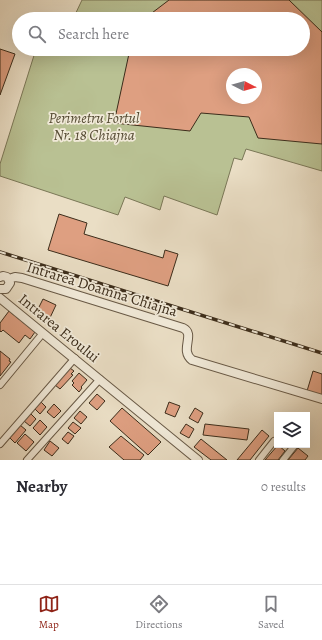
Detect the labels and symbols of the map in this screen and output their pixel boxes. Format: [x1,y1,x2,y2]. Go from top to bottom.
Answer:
north arrow [226,68,262,104]
park label: Perimetru Fortul Nr. 18 Chiajna [49,108,140,145]
street label: Intrarea Doamna Chiajna [24,257,180,321]
street label: Intrarea Eroului [14,289,104,367]

